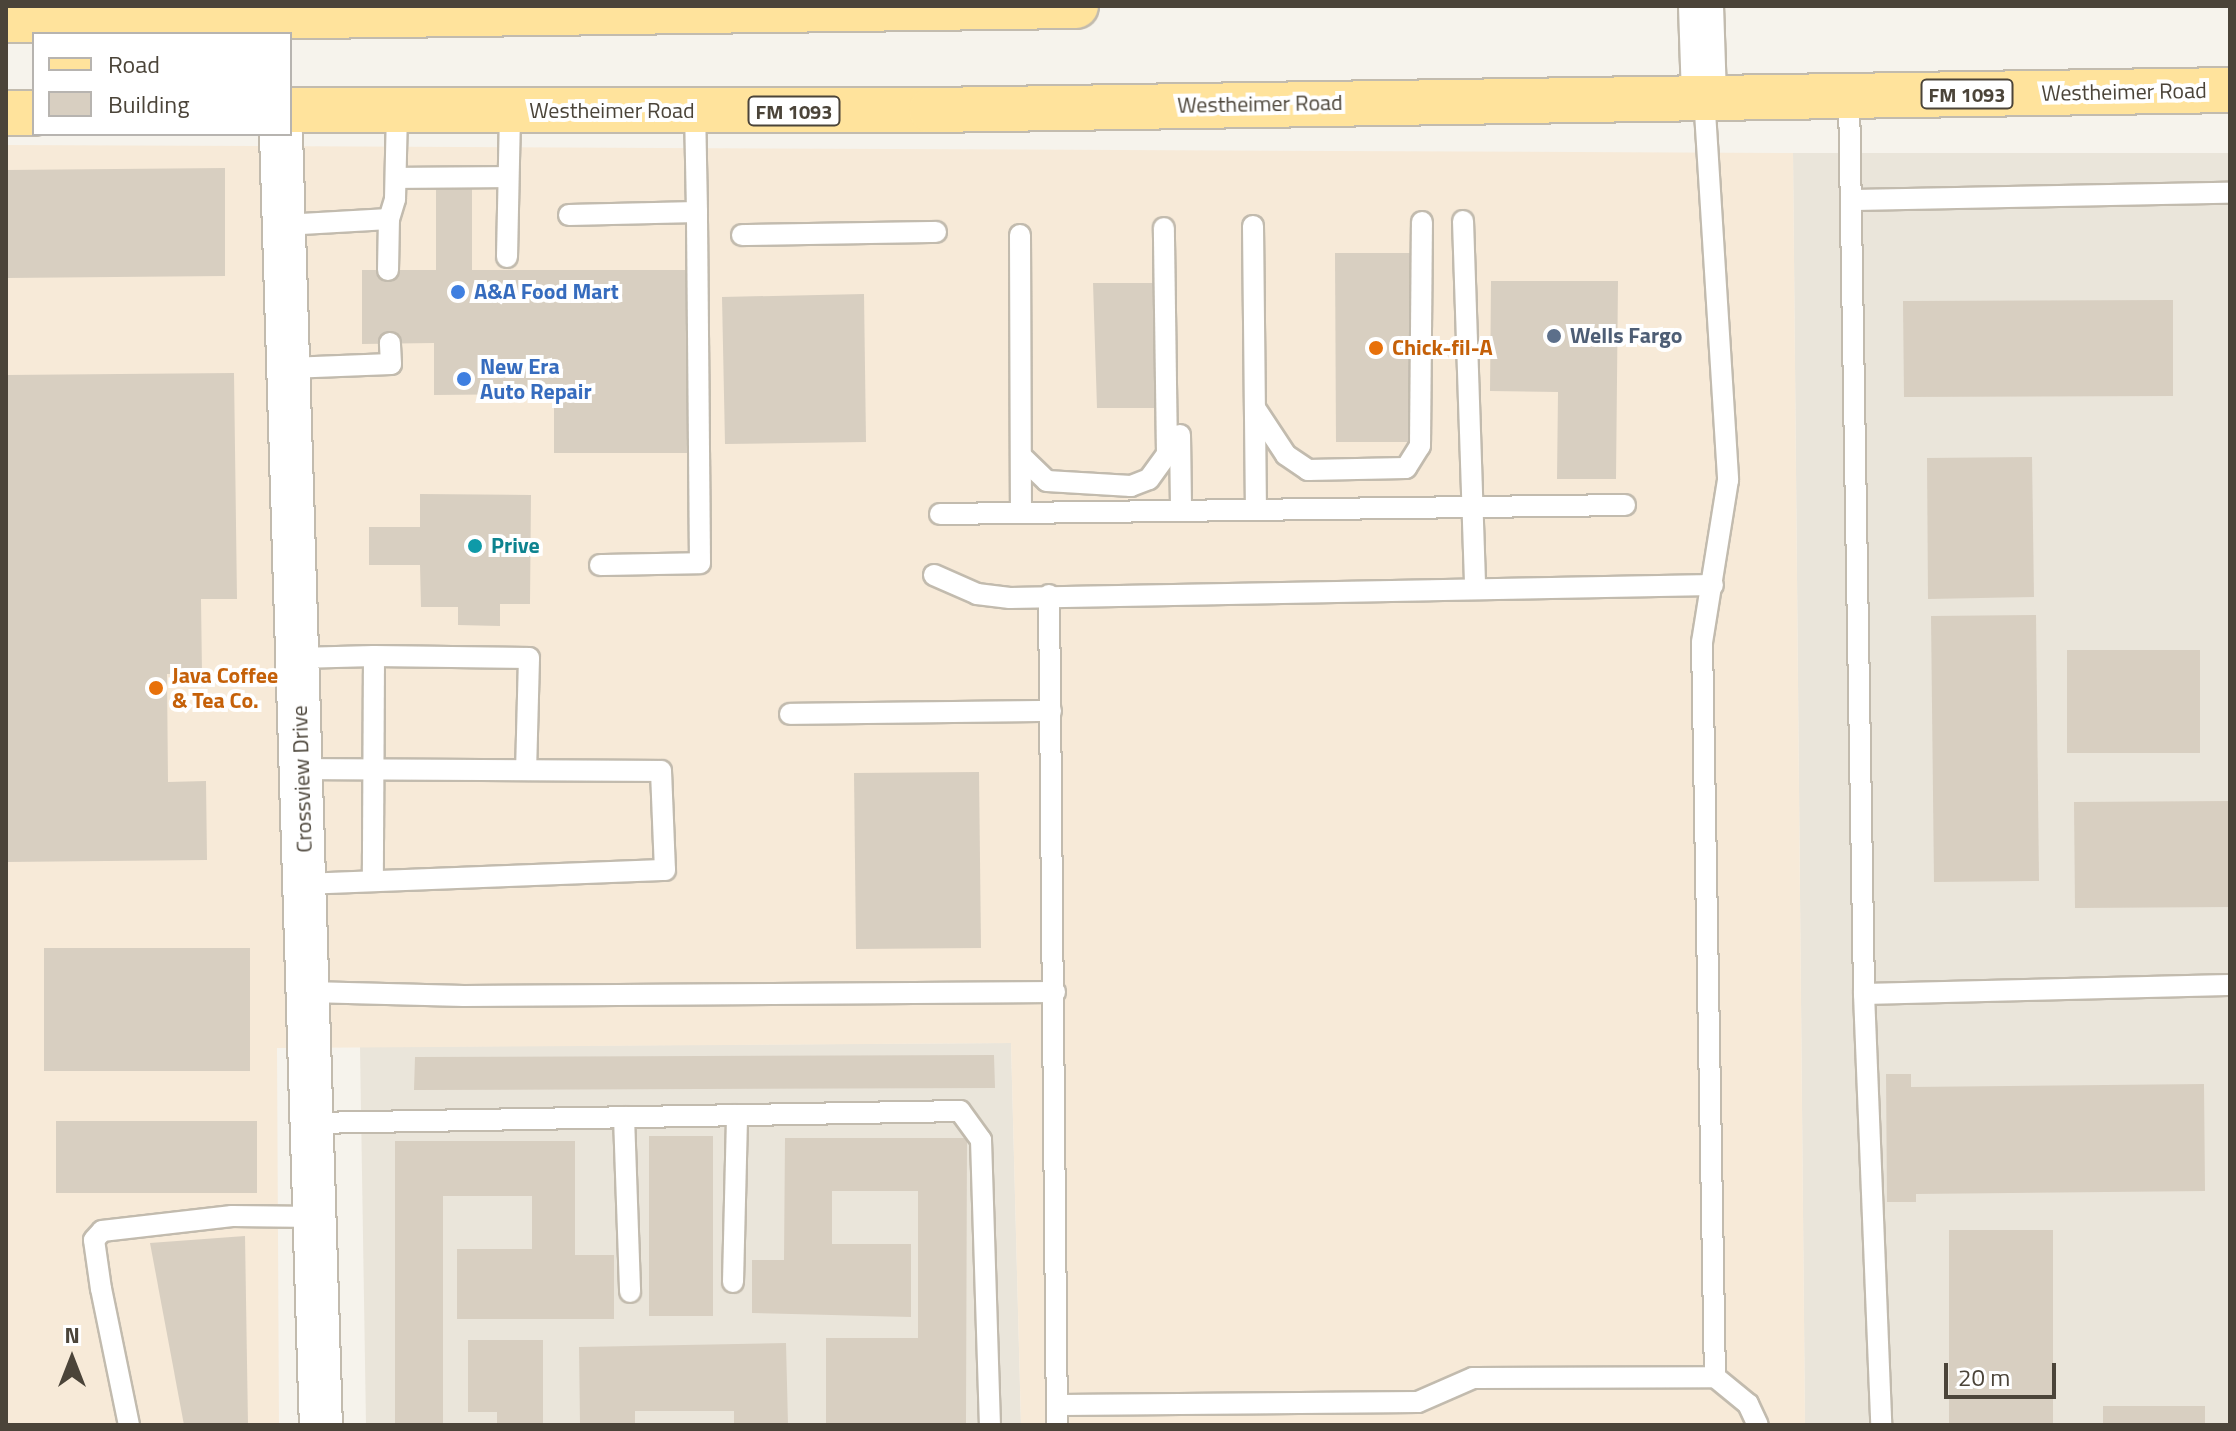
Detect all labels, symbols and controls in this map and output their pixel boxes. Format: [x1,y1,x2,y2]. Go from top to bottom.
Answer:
legend [32,32,292,136]
text: Road [108,46,160,82]
street label: Westheimer Road [2041,77,2207,107]
road number: FM 1093 [1919,78,2015,110]
text: Building [108,86,190,122]
street label: Westheimer Road [1177,89,1343,119]
road number: FM 1093 [746,95,842,127]
street label: Westheimer Road [529,98,695,124]
place label: A&A Food Mart [474,279,619,305]
marker: A&A Food Mart [449,283,467,301]
place label: Wells Fargo [1570,323,1683,349]
marker: Wells Fargo [1545,327,1563,345]
place label: Chick-fil-A [1392,335,1493,361]
marker: Chick-fil-A [1367,339,1385,357]
place label: New Era Auto Repair [480,353,592,404]
marker: New Era Auto Repair [455,370,473,388]
place label: Prive [491,533,540,559]
marker: Prive [466,537,484,555]
place label: Java Coffee & Tea Co. [172,662,278,714]
marker: Java Coffee & Tea Co. [147,679,165,697]
street label: Crossview Drive [286,705,318,853]
text: N [64,1318,80,1352]
north arrow [32,1319,112,1399]
scale bar [1948,1347,2060,1397]
text: 20 m [1958,1359,2010,1395]

